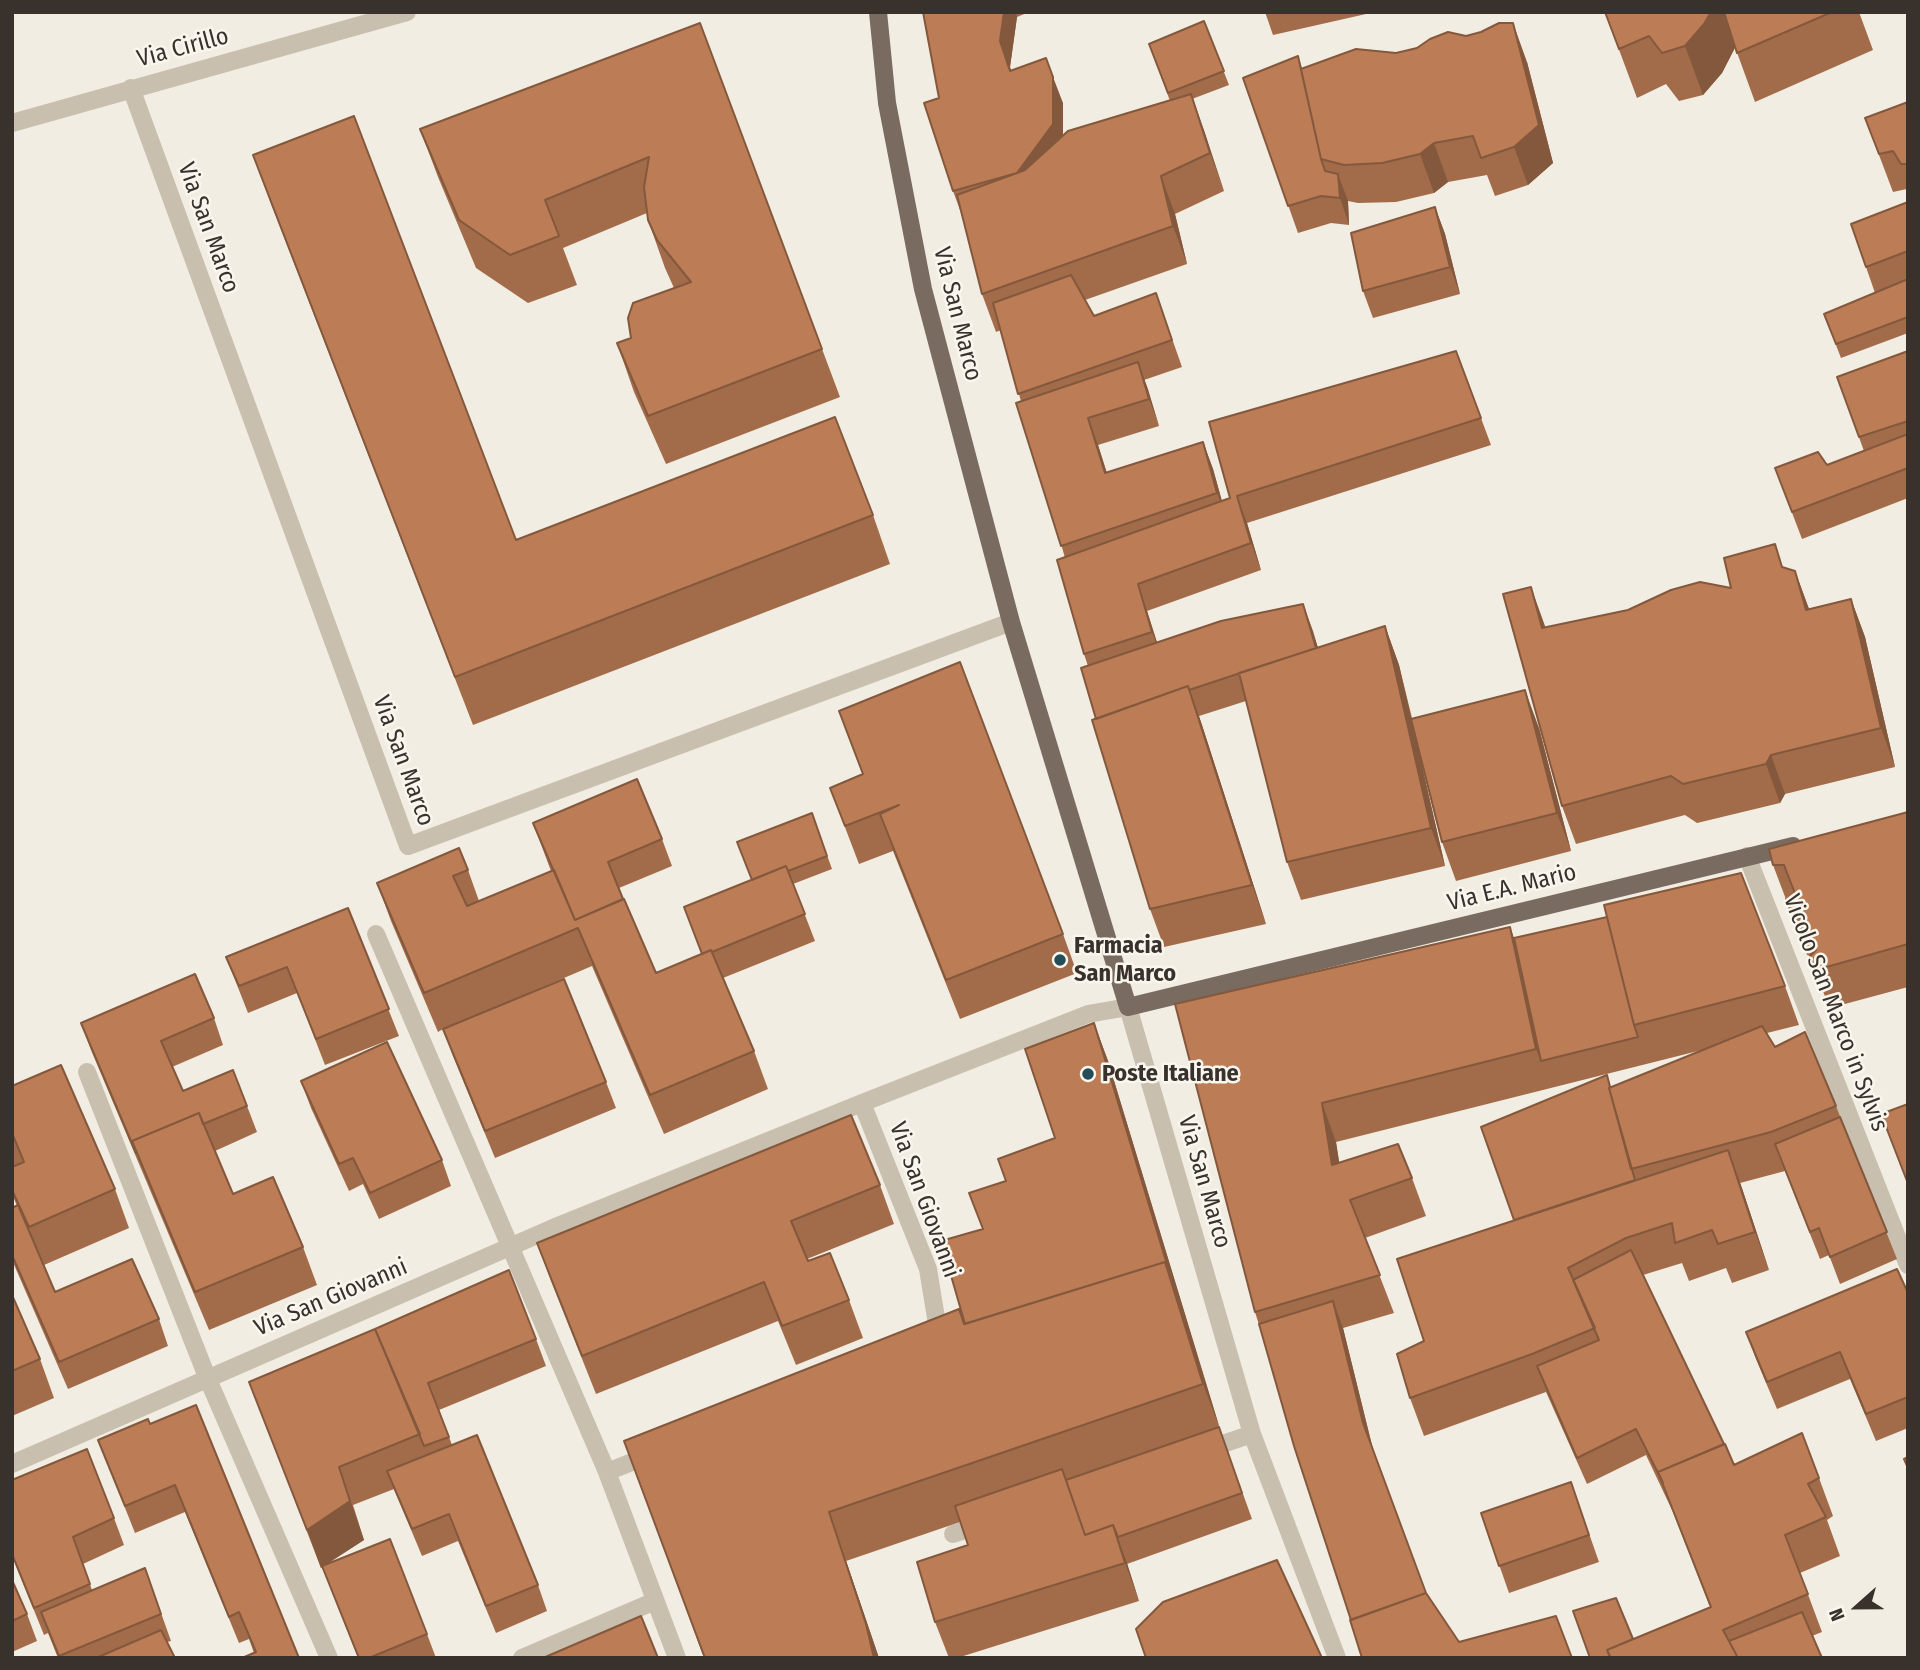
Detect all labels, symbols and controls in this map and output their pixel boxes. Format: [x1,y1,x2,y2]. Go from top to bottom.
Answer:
street label: Via Cirillo [134,22,232,74]
street label: Via San Marco [171,159,245,297]
street label: Via San Marco [927,244,987,384]
street label: Via San Marco [366,692,440,830]
street label: Via E.A. Mario [1445,858,1579,918]
street label: Vicolo San Marco in Sylvis [1776,890,1894,1136]
place label: Farmacia San Marco [1074,932,1176,988]
marker: Farmacia San Marco [1052,952,1068,968]
place label: Poste Italiane [1102,1060,1239,1088]
marker: Poste Italiane [1080,1066,1096,1082]
street label: Via San Marco [1171,1112,1237,1252]
street label: Via San Giovanni [883,1118,965,1282]
street label: Via San Giovanni [250,1253,412,1343]
north arrow [1822,1572,1892,1642]
text: N [1824,1605,1850,1624]

